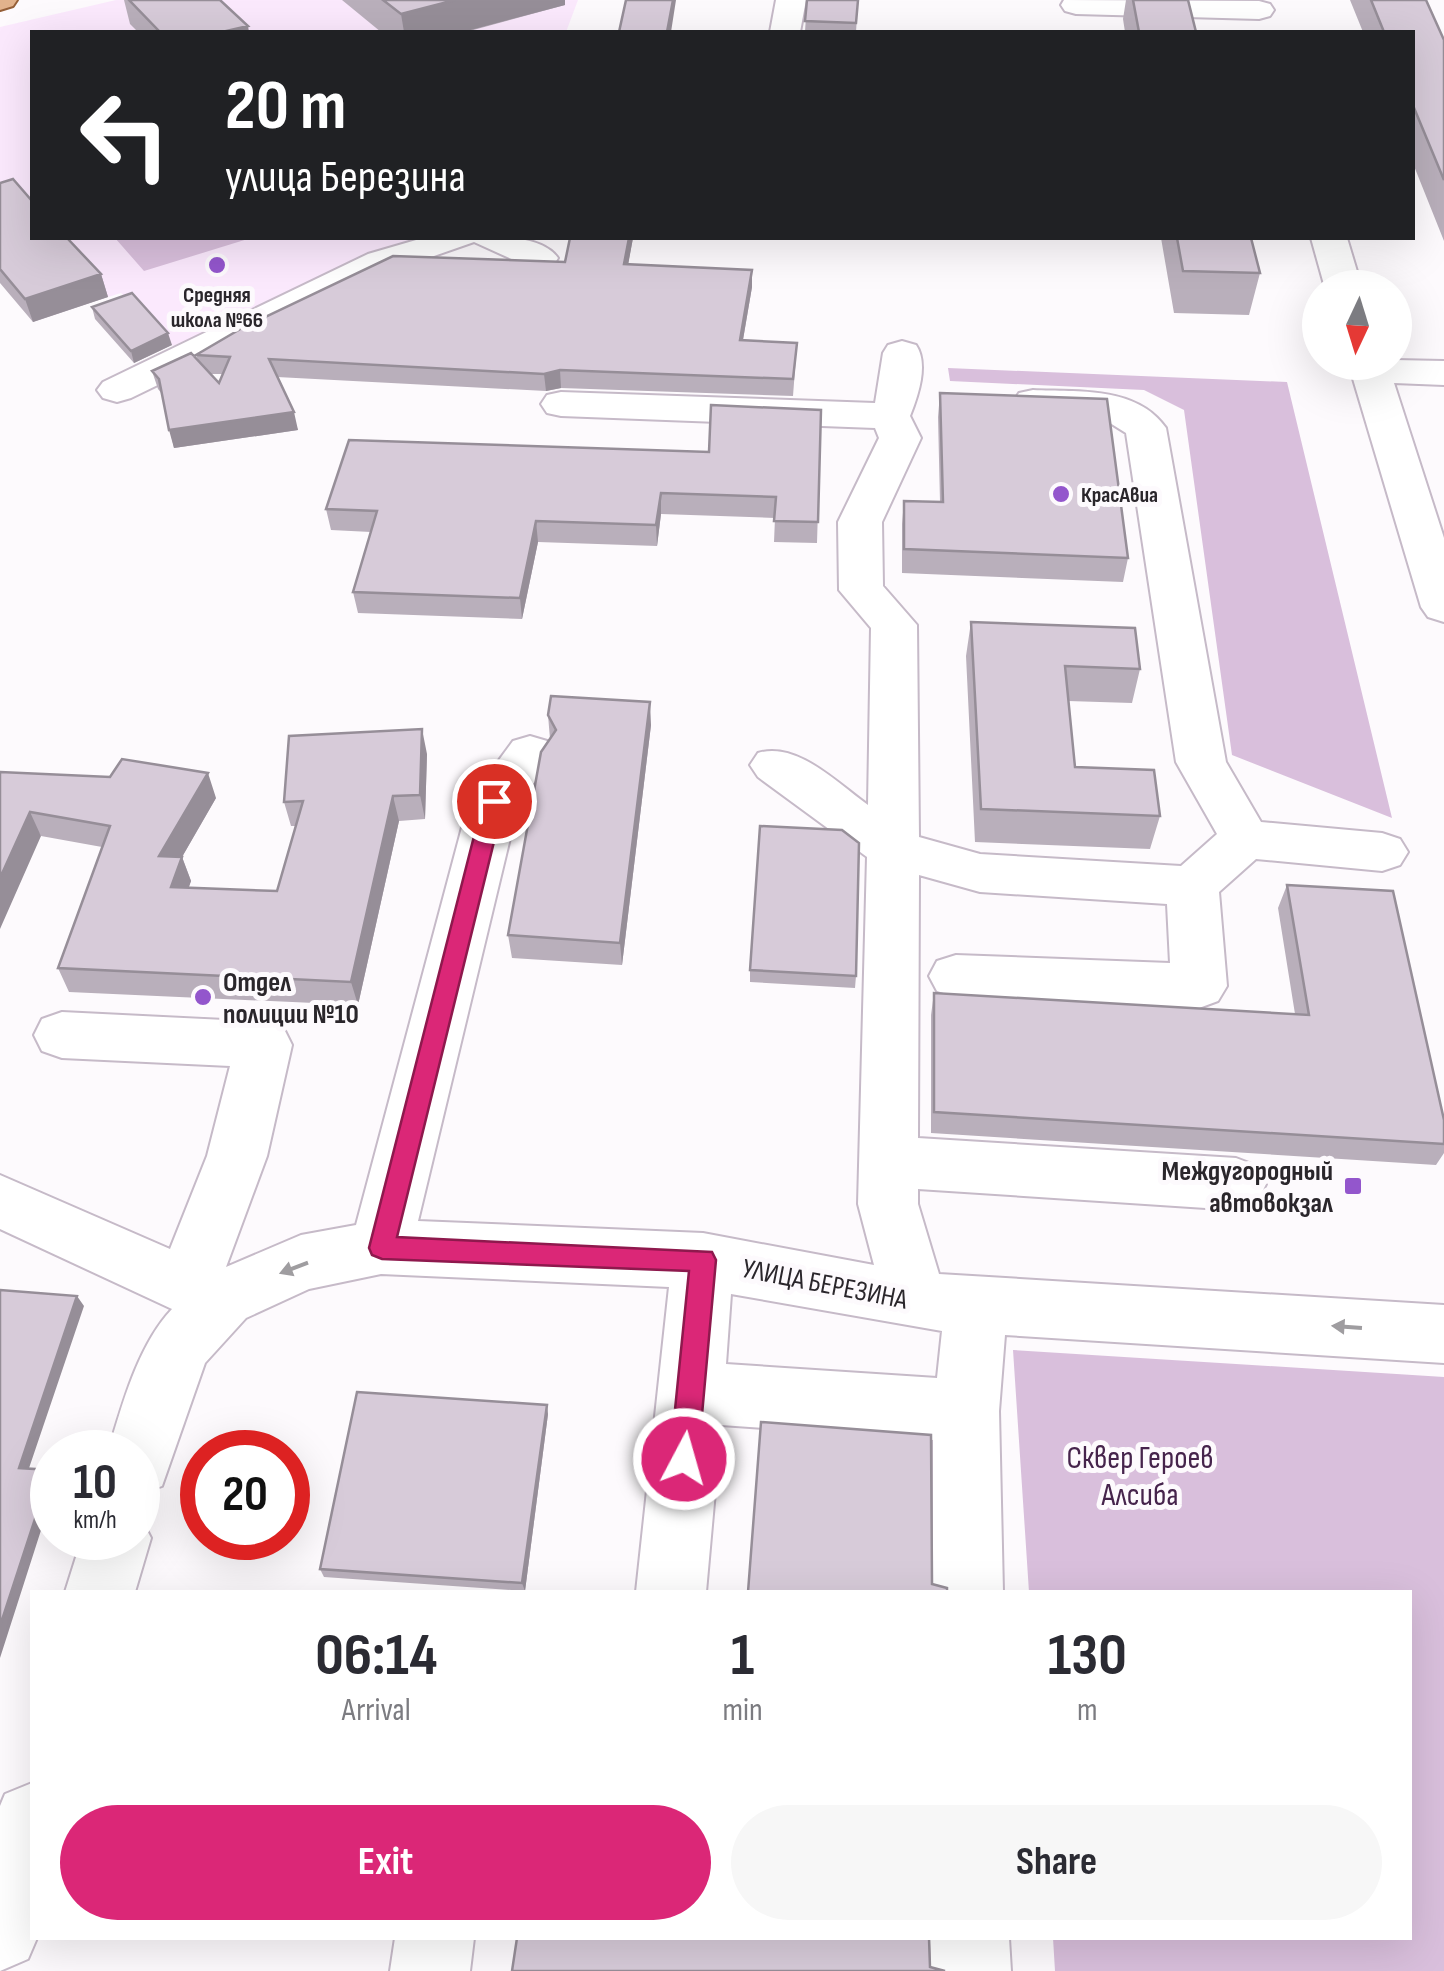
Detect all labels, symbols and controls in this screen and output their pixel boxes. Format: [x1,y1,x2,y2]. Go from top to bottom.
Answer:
text: 20 m [225,65,346,149]
icon: left [60,70,190,200]
text: улица Березина [225,150,466,205]
marker: Средняя школа №66 [206,254,228,276]
north arrow [1302,270,1412,380]
map controls [1302,270,1412,380]
place label: Средняя школа №66 [171,282,263,334]
place label: КрасАвиа [1081,482,1158,509]
marker: КрасАвиа [1050,483,1072,505]
pin [452,759,537,844]
icon: arrive [467,774,522,829]
place label: Отдел полиции №10 [223,966,359,1031]
marker: Отдел полиции №10 [192,986,214,1008]
place label: Междугородный автовокзал [1162,1155,1333,1220]
marker: Междугородный автовокзал [1342,1175,1364,1197]
street label: УЛИЦА БЕРЕЗИНА [739,1252,911,1317]
one-way arrow [279,1261,309,1276]
one-way arrow [1330,1319,1362,1335]
position arrow [632,1407,736,1511]
speed limit sign: 20 [180,1430,310,1560]
park label: Сквер Героев Алсиба [1066,1439,1214,1515]
text: 10 [73,1453,117,1513]
text: km/h [73,1505,117,1536]
text: 06:14 [315,1620,437,1692]
text: 1 [731,1620,754,1692]
text: 130 [1048,1620,1127,1692]
text: Arrival [342,1691,411,1730]
text: min [722,1691,763,1730]
text: m [1077,1691,1098,1730]
button: Exit [60,1805,711,1920]
button: Share [731,1805,1382,1920]

